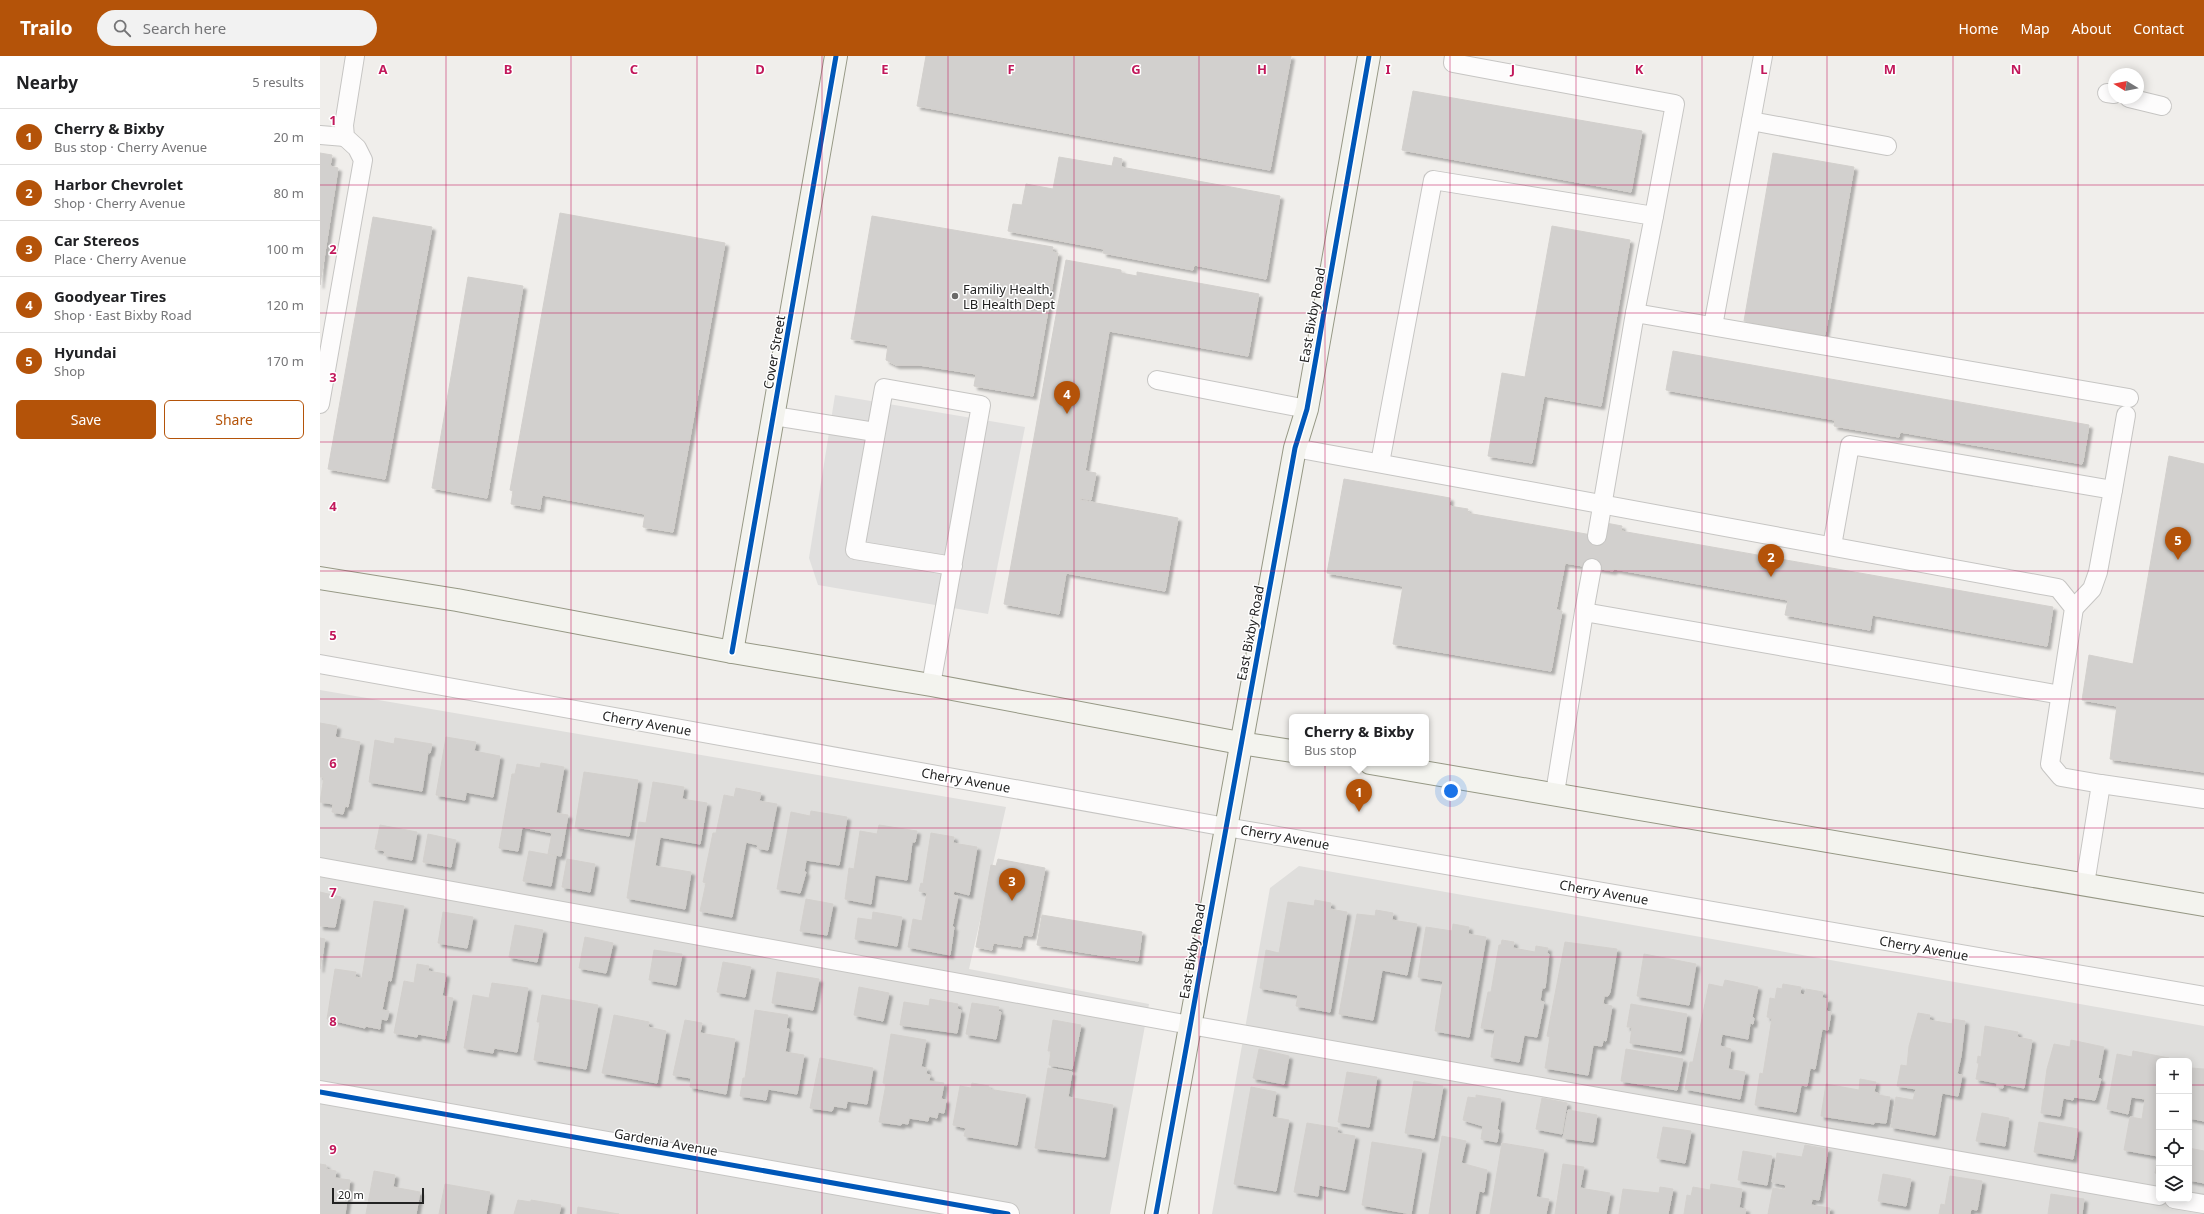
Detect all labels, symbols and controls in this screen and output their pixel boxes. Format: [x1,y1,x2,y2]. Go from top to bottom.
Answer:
search box [97,10,377,46]
text: Trailo [20,15,73,41]
icon: search [111,17,133,39]
text: Search here [143,18,226,38]
text: Home [1959,19,1998,38]
text: Map [2020,19,2050,38]
text: About [2072,19,2111,38]
text: Contact [2133,19,2184,38]
text: A [379,60,388,78]
text: B [504,60,512,78]
text: C [630,60,638,78]
text: D [755,60,765,78]
text: E [881,60,889,78]
text: F [1007,60,1015,78]
text: G [1131,60,1141,78]
text: H [1257,60,1267,78]
text: I [1385,60,1391,78]
text: J [1510,60,1515,78]
text: K [1635,60,1644,78]
text: L [1760,60,1768,78]
text: M [1884,60,1896,78]
text: N [2011,60,2021,78]
north arrow [2108,68,2144,104]
text: Nearby [16,71,78,94]
text: 5 results [252,73,304,91]
text: 1 [329,111,337,129]
text: Cherry & Bixby [54,118,164,138]
text: 1 [25,128,33,146]
text: 20 m [274,128,304,146]
text: Bus stop · Cherry Avenue [54,138,207,156]
text: Harbor Chevrolet [54,174,183,194]
text: 2 [25,184,33,202]
text: 80 m [274,184,304,202]
text: Shop · Cherry Avenue [54,194,185,212]
text: Car Stereos [54,230,139,250]
text: 3 [25,240,33,258]
text: 100 m [266,240,304,258]
text: 2 [329,240,337,258]
text: Place · Cherry Avenue [54,250,186,268]
street label: East Bixby Road [1295,266,1329,364]
place label: Familiy Health, LB Health Dept [963,280,1055,313]
text: Goodyear Tires [54,286,166,306]
marker: Familiy Health, LB Health Dept [950,291,960,301]
text: 4 [25,296,33,314]
text: 120 m [266,296,304,314]
text: Shop · East Bixby Road [54,306,192,324]
street label: Cover Street [759,313,789,390]
text: Hyundai [54,342,117,362]
text: 5 [25,352,33,370]
text: 170 m [266,352,304,370]
text: Shop [54,362,85,380]
text: 3 [329,368,337,386]
pin: 4 [1054,381,1080,414]
button: Save [16,400,156,439]
button: Share [164,400,304,439]
text: 4 [329,497,337,515]
pin: 5 [2165,527,2191,560]
pin: 2 [1758,544,1784,577]
street label: East Bixby Road [1232,584,1268,682]
text: 5 [329,626,337,644]
street label: Cherry Avenue [601,706,693,740]
popup [1289,714,1429,766]
text: Cherry & Bixby [1304,721,1414,741]
text: Bus stop [1304,741,1357,759]
text: 6 [329,754,337,772]
street label: Cherry Avenue [920,763,1012,797]
pin: 1 [1346,779,1372,812]
your location [1441,781,1461,801]
street label: Cherry Avenue [1239,820,1331,854]
pin: 3 [999,868,1025,901]
street label: Cherry Avenue [1558,875,1650,909]
text: 7 [329,883,337,901]
street label: East Bixby Road [1175,902,1209,1000]
street label: Cherry Avenue [1878,931,1970,965]
text: 8 [329,1012,337,1030]
map controls [2156,1058,2192,1202]
button: + [2156,1058,2192,1094]
button: − [2156,1094,2192,1130]
street label: Gardenia Avenue [613,1124,719,1160]
button: locate [2156,1130,2192,1166]
text: 9 [329,1140,337,1158]
button: layers [2156,1166,2192,1202]
scale bar [332,1186,424,1205]
text: 20 m [338,1187,364,1202]

